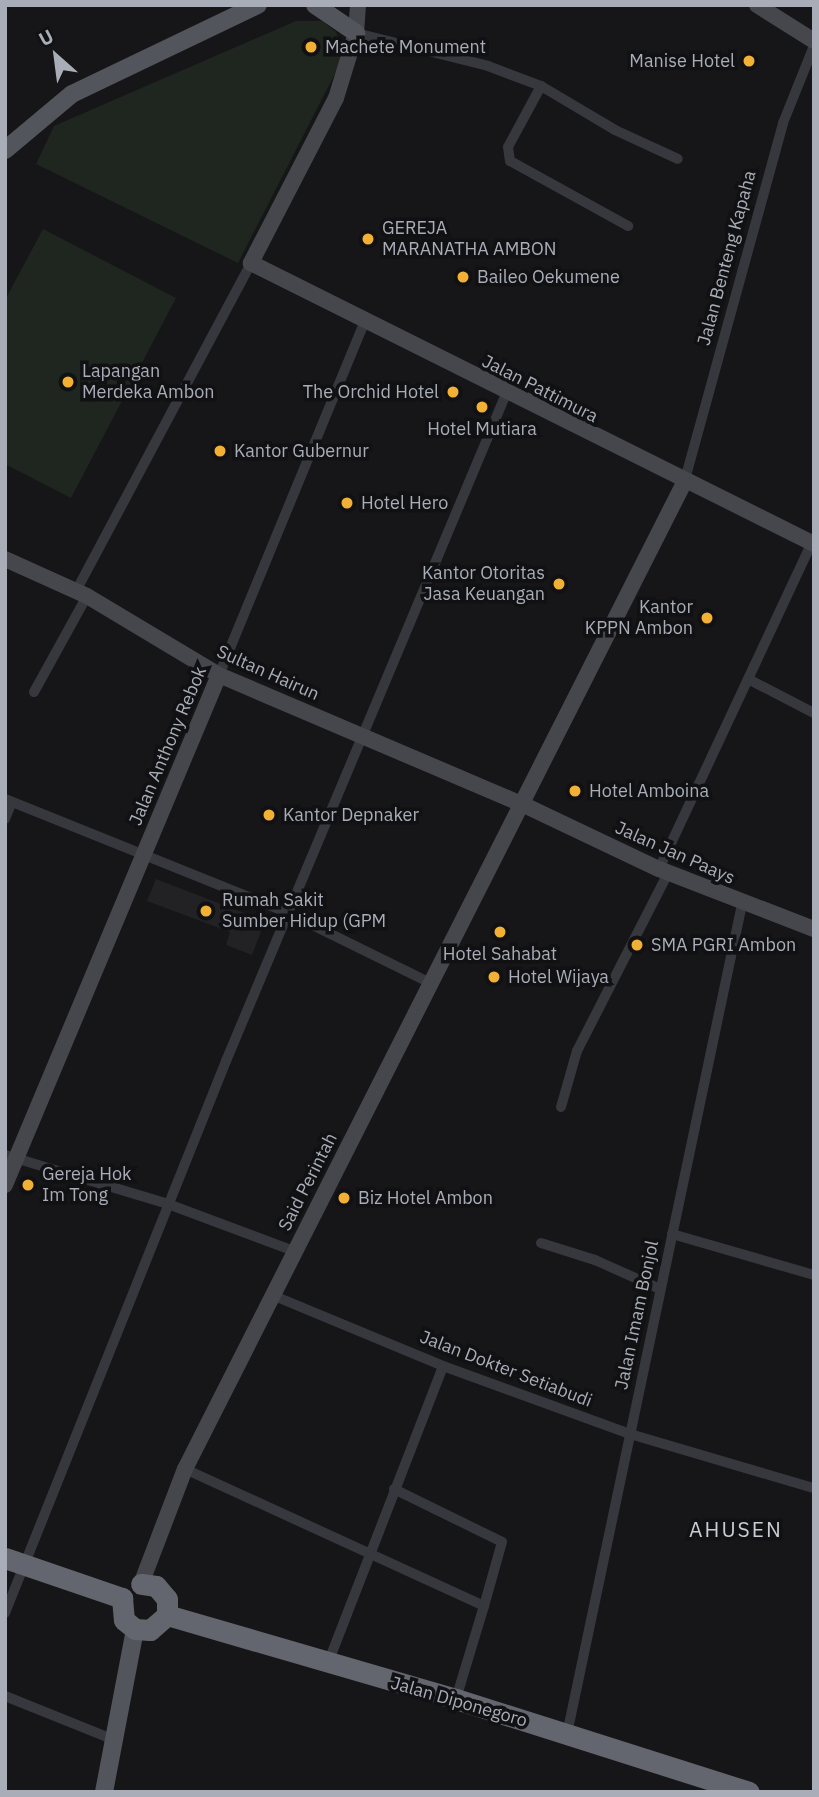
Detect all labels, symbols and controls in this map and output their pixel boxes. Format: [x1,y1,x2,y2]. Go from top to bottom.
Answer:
north arrow [21,21,91,91]
text: U [35,24,58,51]
place label: Machete Monument [325,36,486,58]
marker: Machete Monument [303,39,319,55]
place label: Manise Hotel [629,50,735,72]
marker: Manise Hotel [741,53,757,69]
street label: Jalan Benteng Kapaha [693,168,761,348]
place label: GEREJA MARANATHA AMBON [382,218,556,260]
marker: GEREJA MARANATHA AMBON [360,231,376,247]
place label: Baileo Oekumene [477,266,620,288]
marker: Baileo Oekumene [455,269,471,285]
street label: Jalan Pattimura [478,351,602,427]
place label: Lapangan Merdeka Ambon [82,361,215,404]
marker: Lapangan Merdeka Ambon [60,374,76,390]
place label: The Orchid Hotel [303,381,439,403]
marker: The Orchid Hotel [445,384,461,400]
marker: Hotel Mutiara [474,399,490,415]
place label: Hotel Mutiara [427,418,537,440]
place label: Kantor Gubernur [234,440,369,462]
marker: Kantor Gubernur [212,443,228,459]
place label: Hotel Hero [361,492,448,514]
marker: Hotel Hero [339,495,355,511]
place label: Kantor Otoritas Jasa Keuangan [422,563,545,606]
marker: Kantor Otoritas Jasa Keuangan [551,576,567,592]
place label: Kantor KPPN Ambon [585,597,693,640]
marker: Kantor KPPN Ambon [699,610,715,626]
street label: Sultan Hairun [213,641,323,705]
street label: Jalan Anthony Rebok [125,663,211,829]
place label: Hotel Amboina [589,780,709,802]
marker: Hotel Amboina [567,783,583,799]
place label: Kantor Depnaker [283,804,419,826]
marker: Kantor Depnaker [261,807,277,823]
street label: Jalan Jan Paays [612,817,738,889]
place label: Rumah Sakit Sumber Hidup (GPM [222,890,386,932]
marker: Rumah Sakit Sumber Hidup (GPM [196,901,216,921]
marker: Hotel Sahabat [492,924,508,940]
place label: SMA PGRI Ambon [651,934,796,956]
marker: SMA PGRI Ambon [629,937,645,953]
place label: Hotel Sahabat [443,943,557,965]
place label: Hotel Wijaya [508,966,609,988]
marker: Hotel Wijaya [486,969,502,985]
street label: Said Perintah [274,1129,342,1235]
place label: Gereja Hok Im Tong [42,1164,131,1206]
marker: Gereja Hok Im Tong [20,1177,36,1193]
place label: Biz Hotel Ambon [358,1187,493,1209]
marker: Biz Hotel Ambon [336,1190,352,1206]
street label: Jalan Imam Bonjol [611,1239,663,1391]
street label: Jalan Dokter Setiabudi [417,1326,595,1412]
district label: AHUSEN [690,1516,782,1542]
street label: Jalan Diponegoro [388,1672,530,1732]

